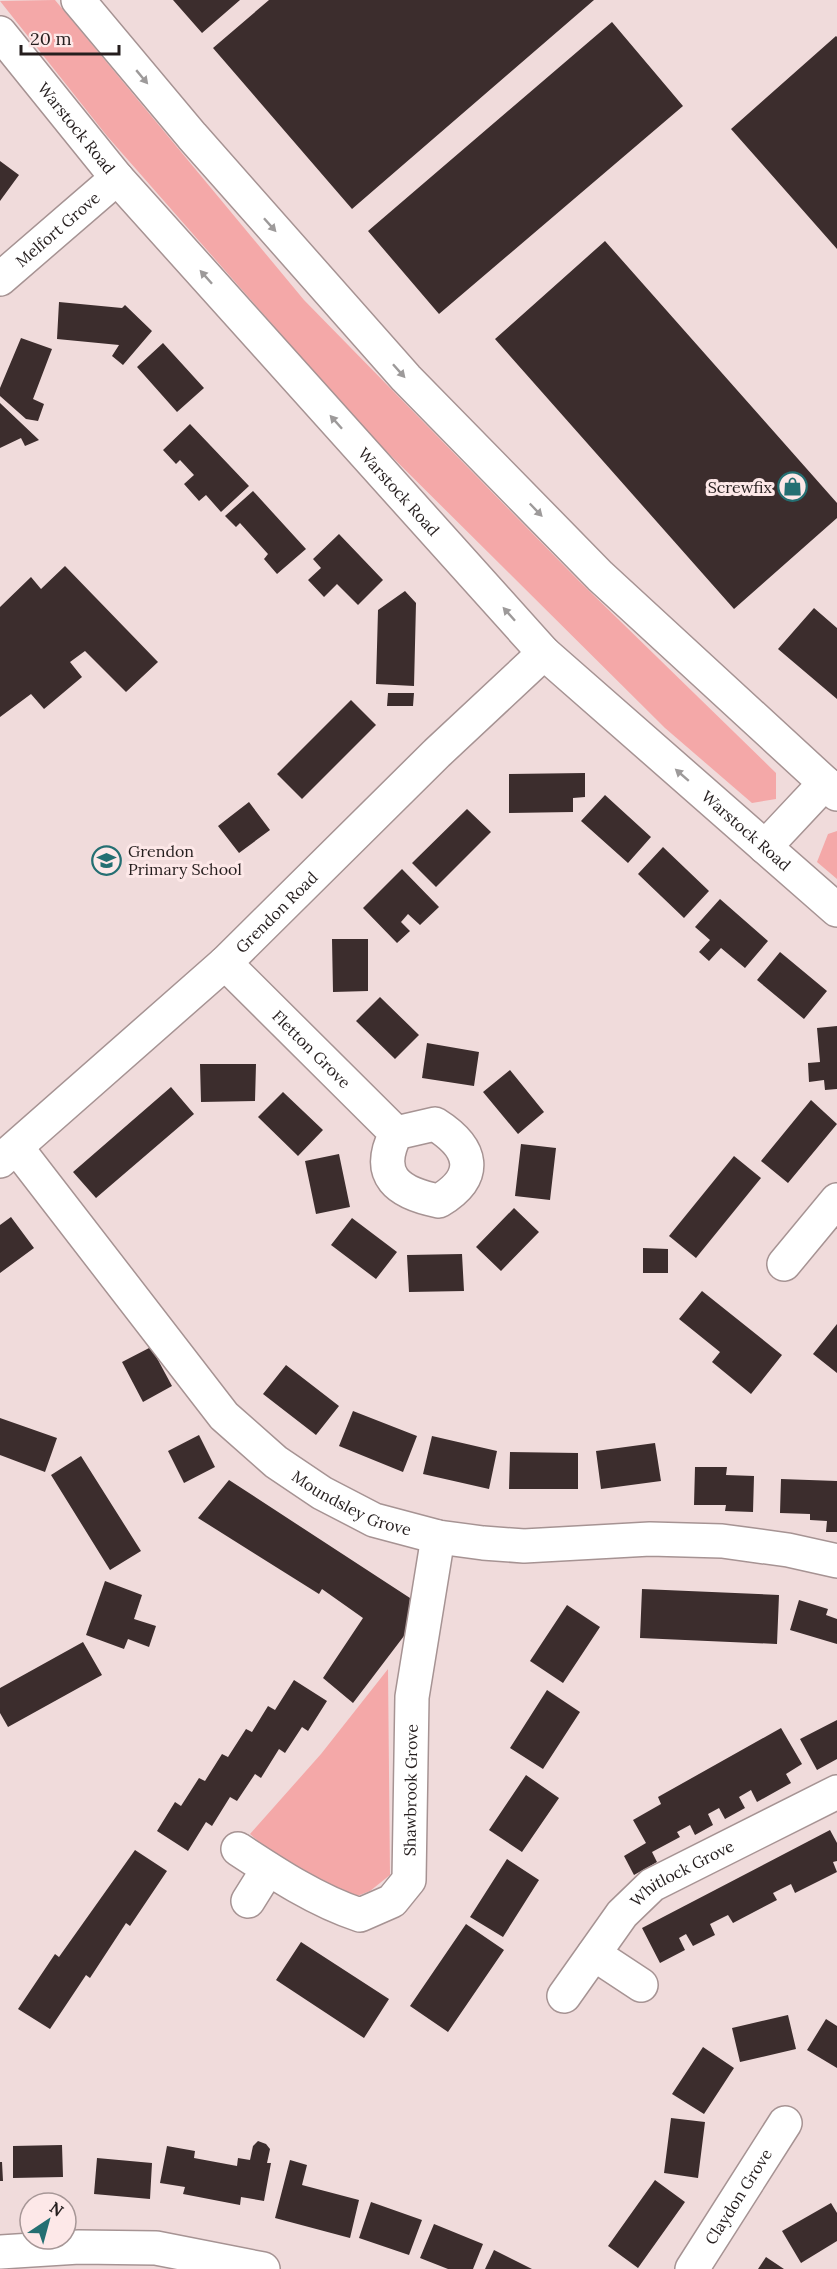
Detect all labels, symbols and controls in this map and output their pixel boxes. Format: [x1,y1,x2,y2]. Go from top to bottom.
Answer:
scale bar [21,18,118,56]
text: 20 m [30,27,72,50]
one-way arrow [136,69,149,85]
street label: Warstock Road [34,78,120,178]
street label: Melfort Grove [11,187,104,271]
one-way arrow [263,217,276,232]
one-way arrow [200,270,213,285]
one-way arrow [392,363,406,378]
one-way arrow [330,415,343,430]
street label: Warstock Road [354,443,444,540]
shop icon: Screwfix [777,471,809,503]
place label: Screwfix [708,477,773,497]
one-way arrow [528,502,542,516]
one-way arrow [503,607,516,622]
one-way arrow [675,768,690,782]
street label: Warstock Road [698,786,795,875]
place label: Grendon Primary School [128,841,242,879]
school or university icon: Grendon Primary School [91,844,123,876]
street label: Grendon Road [231,867,322,957]
street label: Fletton Grove [268,1006,355,1092]
street label: Moundsley Grove [288,1466,414,1540]
street label: Shawbrook Grove [399,1723,422,1856]
street label: Whitlock Grove [626,1835,737,1911]
street label: Claydon Grove [700,2145,776,2248]
north arrow [18,2191,78,2251]
text: N [46,2197,68,2221]

